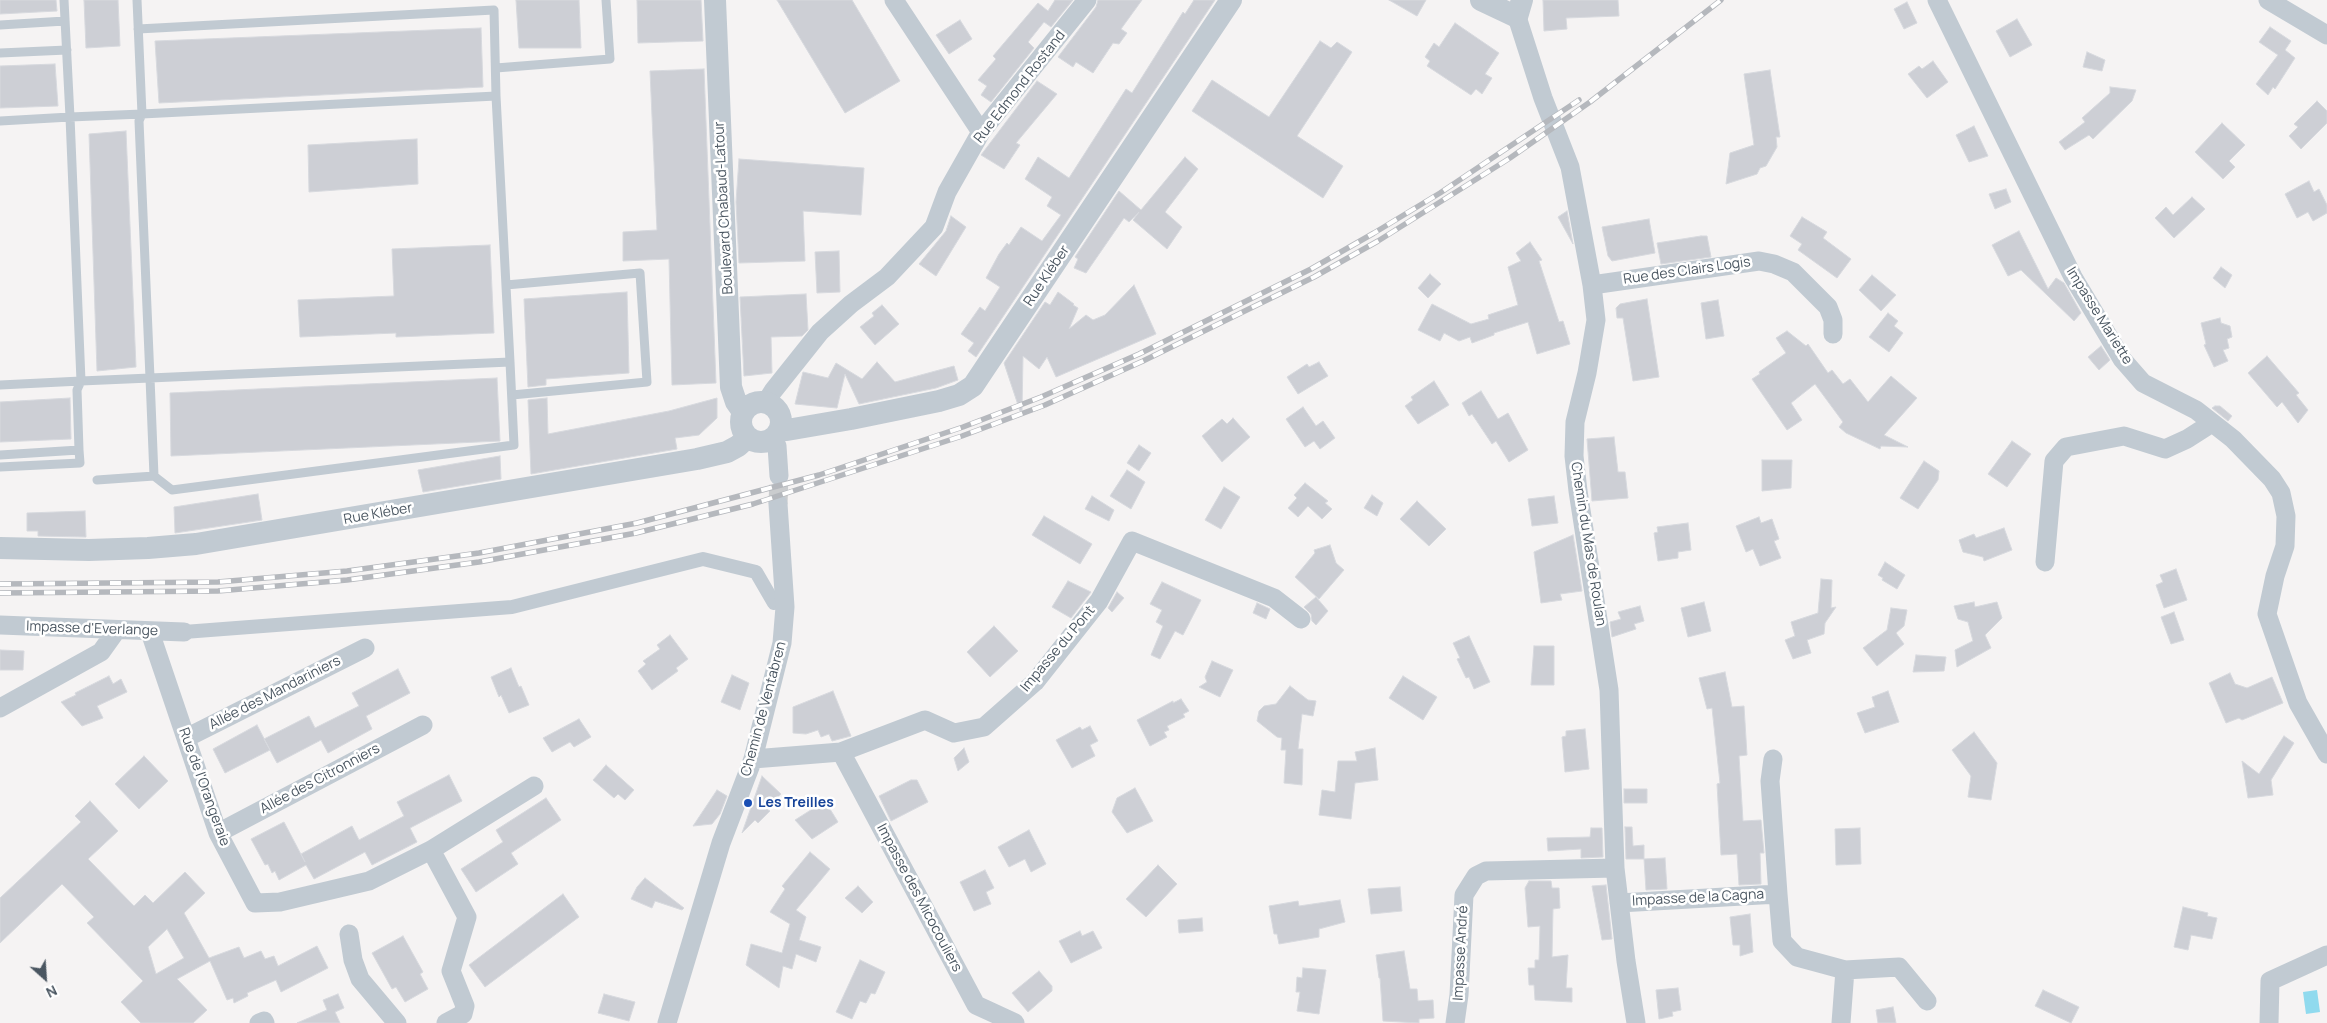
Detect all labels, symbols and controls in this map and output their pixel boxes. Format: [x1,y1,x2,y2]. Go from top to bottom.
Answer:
street label: Rue Edmond Rostand [971,27,1069,147]
street label: Boulevard Chabaud-Latour [711,121,737,295]
street label: Rue Kléber [1021,243,1073,309]
street label: Rue des Clairs Logis [1622,254,1752,288]
street label: Impasse Mariette [2062,264,2136,368]
street label: Chemin du Mas de Roulan [1567,461,1609,627]
street label: Rue Kléber [342,500,414,528]
street label: Impasse du Pont [1017,603,1099,695]
street label: Impasse d'Everlange [26,618,158,640]
street label: Chemin de Ventabren [738,640,790,778]
street label: Allée des Mandariniers [206,653,344,733]
street label: Rue de l'Orangeraie [175,726,233,848]
street label: Allée des Citronniers [257,740,383,818]
place label: Les Treilles [758,795,834,811]
marker: Les Treilles [742,797,754,809]
street label: Impasse des Micocouliers [873,821,965,975]
street label: Impasse de la Cagna [1632,886,1764,910]
street label: Impasse André [1450,905,1472,1001]
north arrow [20,953,70,1003]
text: N [43,981,60,1003]

